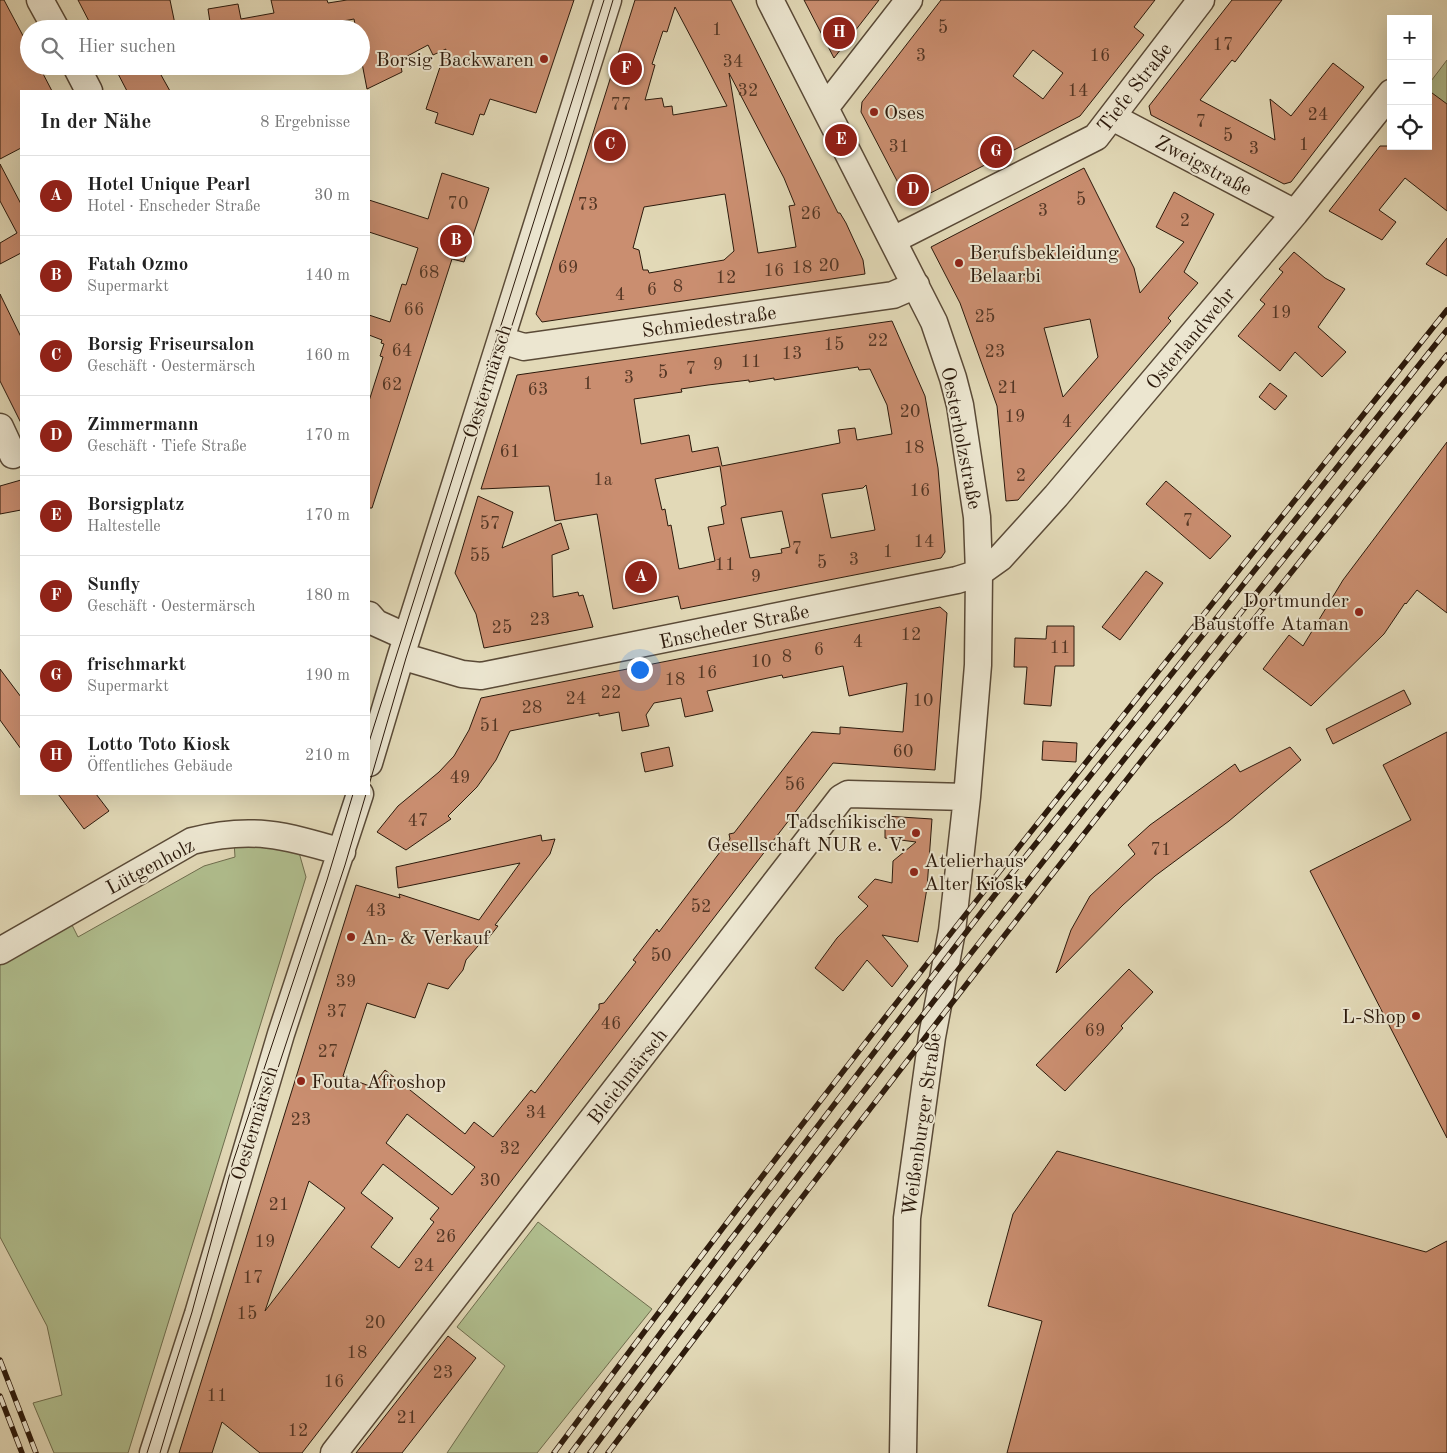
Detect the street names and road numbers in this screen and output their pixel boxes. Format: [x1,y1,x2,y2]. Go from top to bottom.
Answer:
street label: Tiefe Straße [1095,40,1177,137]
street label: Zweigstraße [1151,133,1255,201]
street label: Osterlandwehr [1143,284,1240,394]
street label: Schmiedestraße [641,304,778,342]
street label: Oestermärsch [461,322,517,441]
street label: Oesterholzstraße [936,365,984,511]
street label: Enscheder Straße [658,602,811,654]
street label: Lütgenholz [103,836,198,899]
street label: Bleichmärsch [585,1025,672,1129]
street label: Weißenburger Straße [900,1031,946,1217]
street label: Oestermärsch [229,1064,283,1183]

